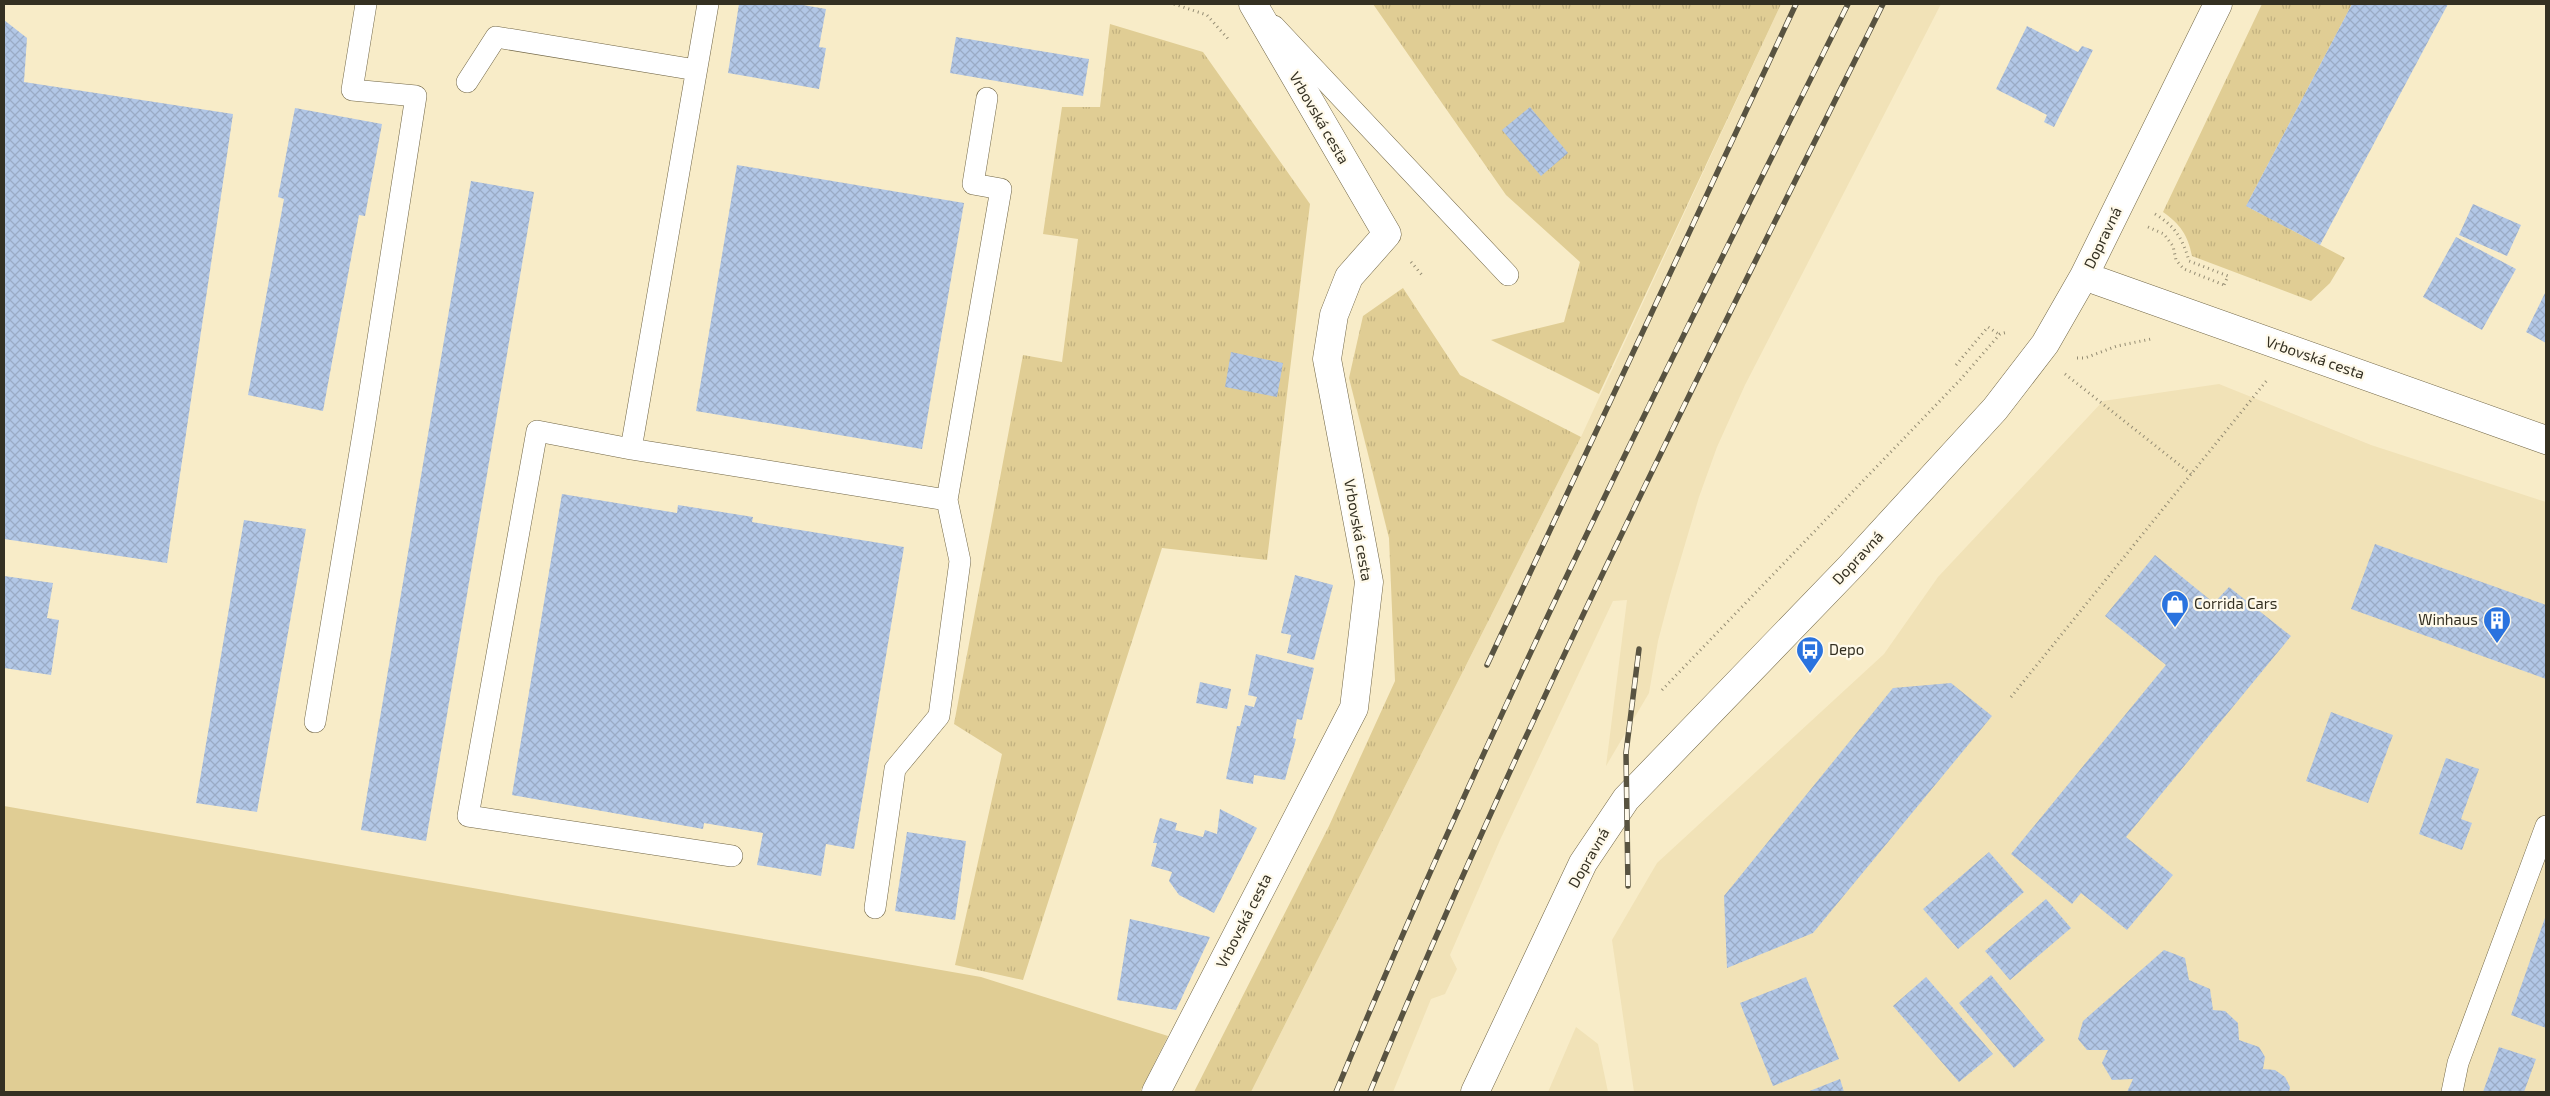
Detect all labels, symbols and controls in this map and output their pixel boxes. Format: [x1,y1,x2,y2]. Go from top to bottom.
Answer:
street label: Vrbovská cesta [1286,68,1354,167]
street label: Dopravná [2079,204,2125,271]
street label: Vrbovská cesta [2264,332,2367,382]
street label: Vrbovská cesta [1341,477,1377,582]
street label: Dopravná [1828,527,1886,588]
shop icon: Corrida Cars [2160,589,2190,628]
place label: Corrida Cars [2194,594,2277,612]
building icon: Winhaus [2482,605,2512,644]
place label: Winhaus [2418,610,2478,628]
bus stop icon: Depo [1795,635,1825,674]
place label: Depo [1829,640,1864,658]
street label: Dopravná [1564,824,1613,891]
street label: Vrbovská cesta [1212,870,1275,971]

